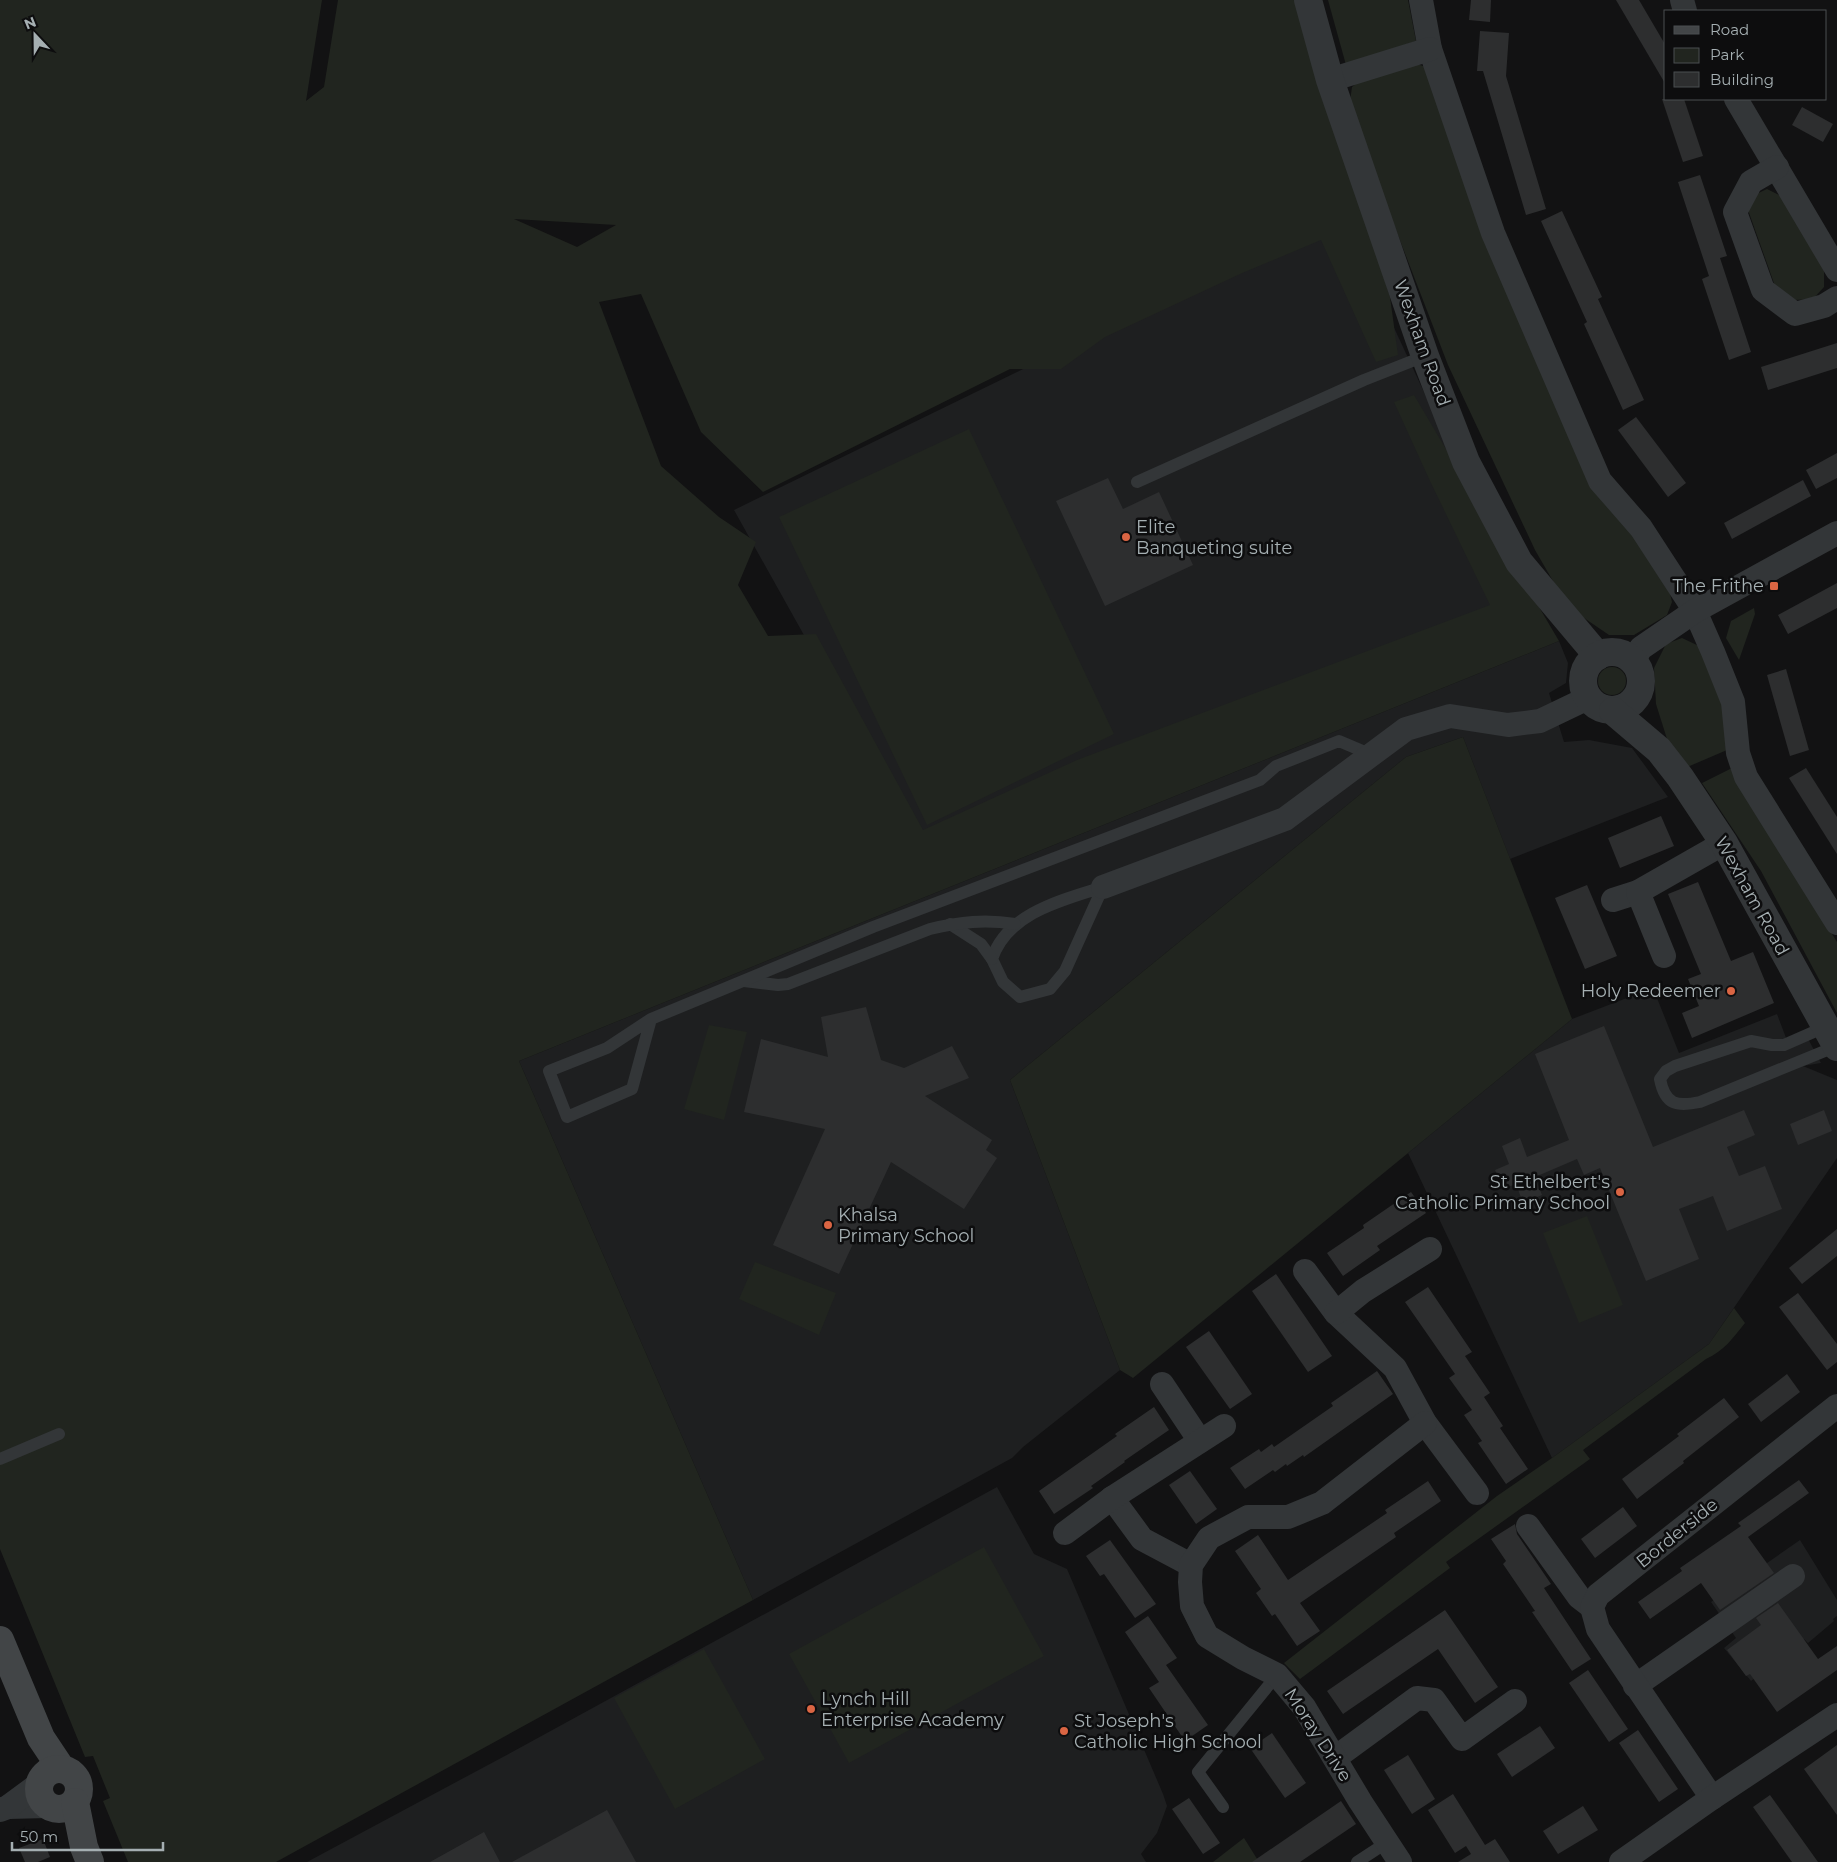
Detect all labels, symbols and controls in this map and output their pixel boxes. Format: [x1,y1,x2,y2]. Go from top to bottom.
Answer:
north arrow [10,10,60,60]
legend [1664,10,1827,100]
text: N [22,12,39,33]
text: Road [1710,20,1749,39]
text: Park [1710,45,1744,64]
text: Building [1710,70,1774,89]
street label: Wexham Road [1389,277,1455,409]
place label: Elite Banqueting suite [1136,516,1292,559]
marker: Elite Banqueting suite [1120,531,1132,543]
place label: The Frithe [1673,575,1764,597]
marker: The Frithe [1768,580,1780,592]
street label: Wexham Road [1710,833,1794,959]
place label: Holy Redeemer [1581,980,1721,1002]
marker: Holy Redeemer [1725,985,1737,997]
place label: St Ethelbert's Catholic Primary School [1395,1171,1610,1214]
marker: St Ethelbert's Catholic Primary School [1614,1186,1626,1198]
place label: Khalsa Primary School [838,1204,974,1247]
marker: Khalsa Primary School [822,1219,834,1231]
street label: Borderside [1632,1493,1722,1573]
street label: Moray Drive [1280,1684,1356,1786]
place label: Lynch Hill Enterprise Academy [821,1688,1004,1731]
marker: Lynch Hill Enterprise Academy [805,1703,817,1715]
place label: St Joseph's Catholic High School [1074,1710,1262,1753]
marker: St Joseph's Catholic High School [1058,1725,1070,1737]
scale bar [12,1820,164,1852]
text: 50 m [20,1827,58,1846]

